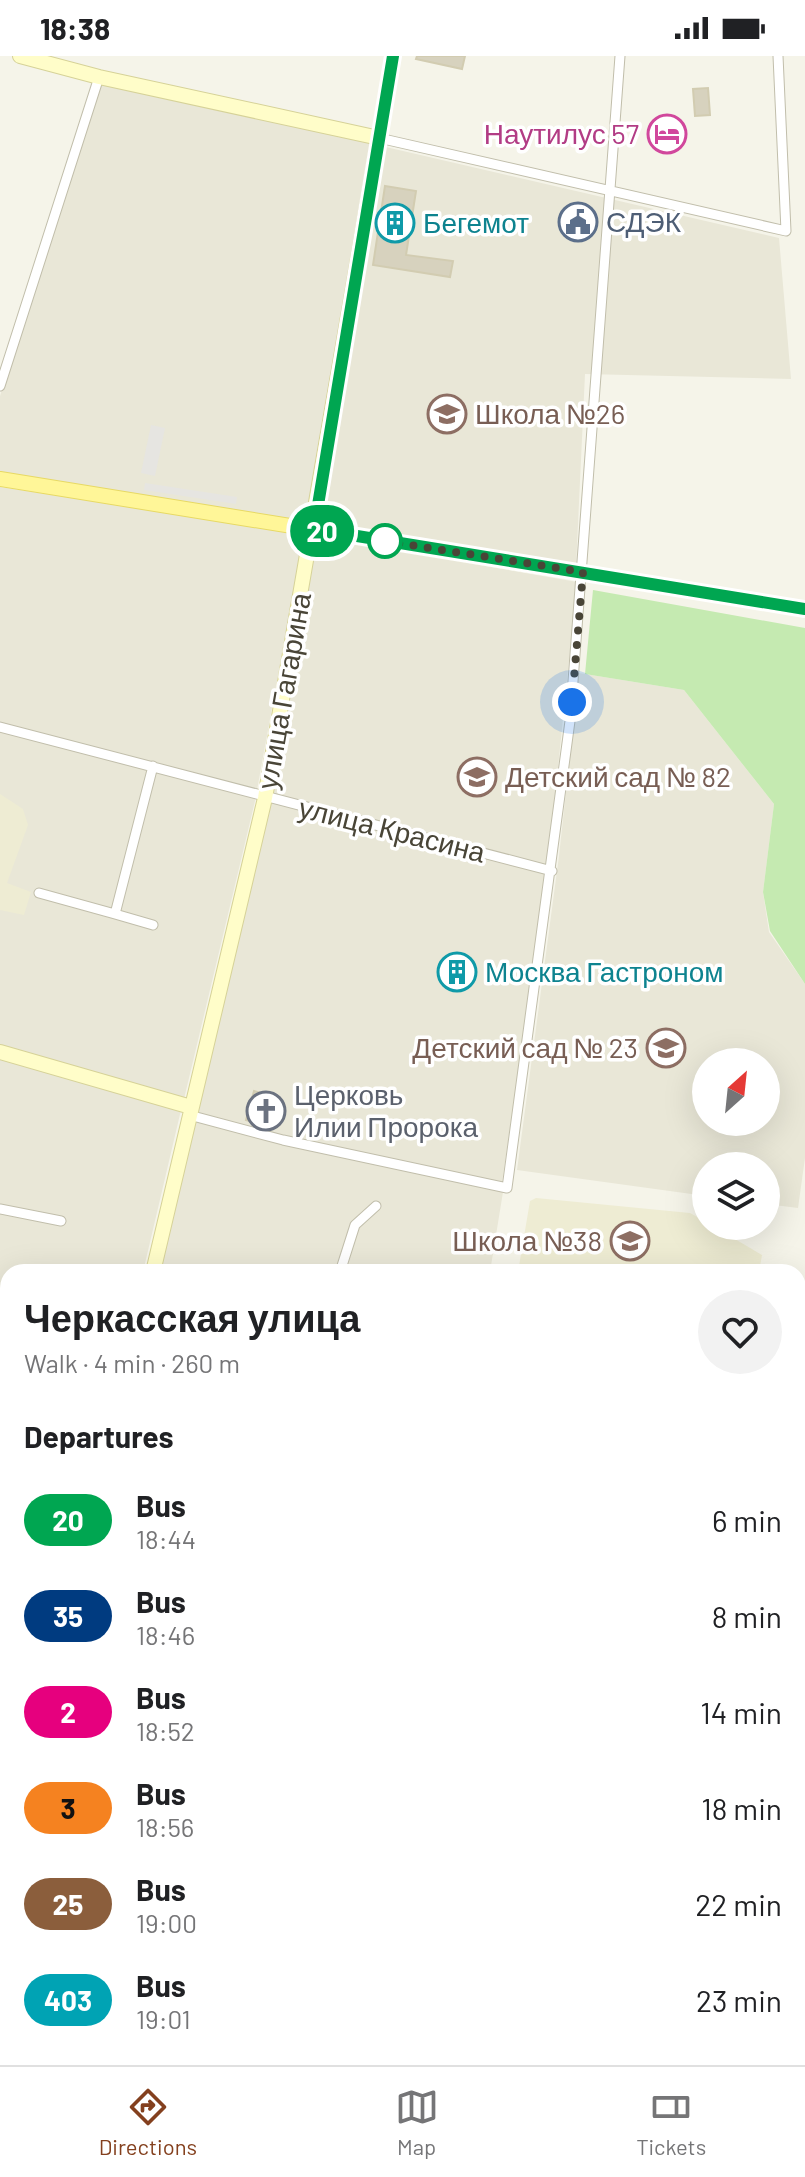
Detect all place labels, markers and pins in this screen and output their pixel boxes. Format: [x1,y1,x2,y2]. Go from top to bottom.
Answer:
hotel icon: Наутилус 57 [646,113,688,155]
place label: Наутилус 57 [484,116,639,150]
public building icon: СДЭК [557,201,599,243]
building icon: Бегемот [374,202,416,244]
place label: СДЭК [606,204,682,238]
place label: Бегемот [423,205,529,239]
school or university icon: Школа №26 [426,393,468,435]
place label: Школа №26 [475,396,625,430]
unlabelled marker [368,524,402,558]
school or university icon: Детский сад № 82 [456,756,498,798]
place label: Детский сад № 82 [505,759,731,793]
building icon: Москва Гастроном [436,951,478,993]
place label: Москва Гастроном [485,954,724,988]
school or university icon: Детский сад № 23 [645,1027,687,1069]
place label: Детский сад № 23 [412,1030,638,1064]
place label: Церковь Илии Пророка [294,1077,479,1143]
church icon: Церковь Илии Пророка [245,1090,287,1132]
school or university icon: Школа №38 [609,1220,651,1262]
place label: Школа №38 [452,1223,602,1257]

